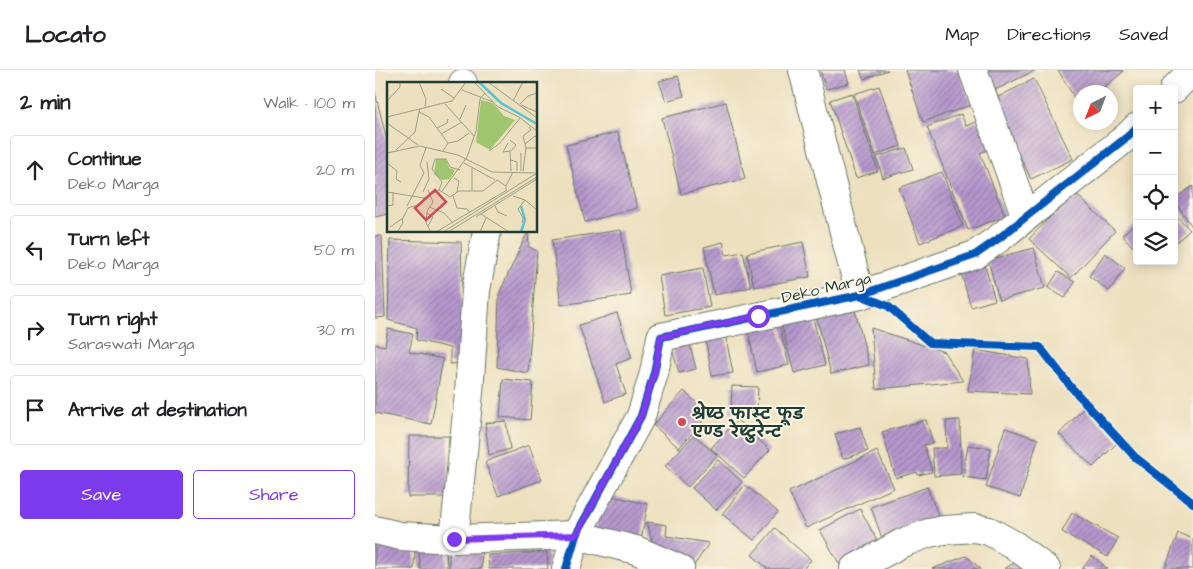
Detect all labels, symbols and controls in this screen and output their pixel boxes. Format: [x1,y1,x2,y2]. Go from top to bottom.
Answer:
text: Locato [25,18,106,52]
text: Map [945,22,979,47]
text: Directions [1007,22,1091,47]
text: Saved [1119,22,1168,47]
inset map [387,82,537,232]
north arrow [1073,85,1118,130]
map controls [1133,85,1178,265]
button: + [1133,85,1178,130]
text: 2 min [20,88,70,117]
text: Walk · 100 m [263,92,355,114]
button: − [1133,130,1178,175]
text: Continue [68,146,142,173]
icon: ahead [21,156,49,184]
text: 20 m [316,159,354,181]
text: Deko Marga [68,173,159,195]
button: locate [1133,175,1178,220]
button: layers [1133,220,1178,265]
text: Turn left [68,226,149,253]
icon: left [21,236,49,264]
text: 50 m [314,239,354,261]
text: Deko Marga [68,253,159,275]
street label: Deko Marga [779,267,873,310]
route start [747,305,770,328]
text: Turn right [68,306,157,333]
icon: right [21,316,49,344]
text: 30 m [317,319,354,341]
text: Saraswati Marga [68,333,194,355]
icon: arrive [21,396,49,424]
text: Arrive at destination [68,397,247,424]
place label: श्रेष्ठ फास्ट फूड एण्ड रेष्टुरेन्ट [690,401,805,443]
marker: श्रेष्ठ फास्ट फूड एण्ड रेष्टुरेन्ट [676,416,688,428]
button: Save [20,470,183,519]
button: Share [193,470,355,519]
route end [443,528,466,551]

